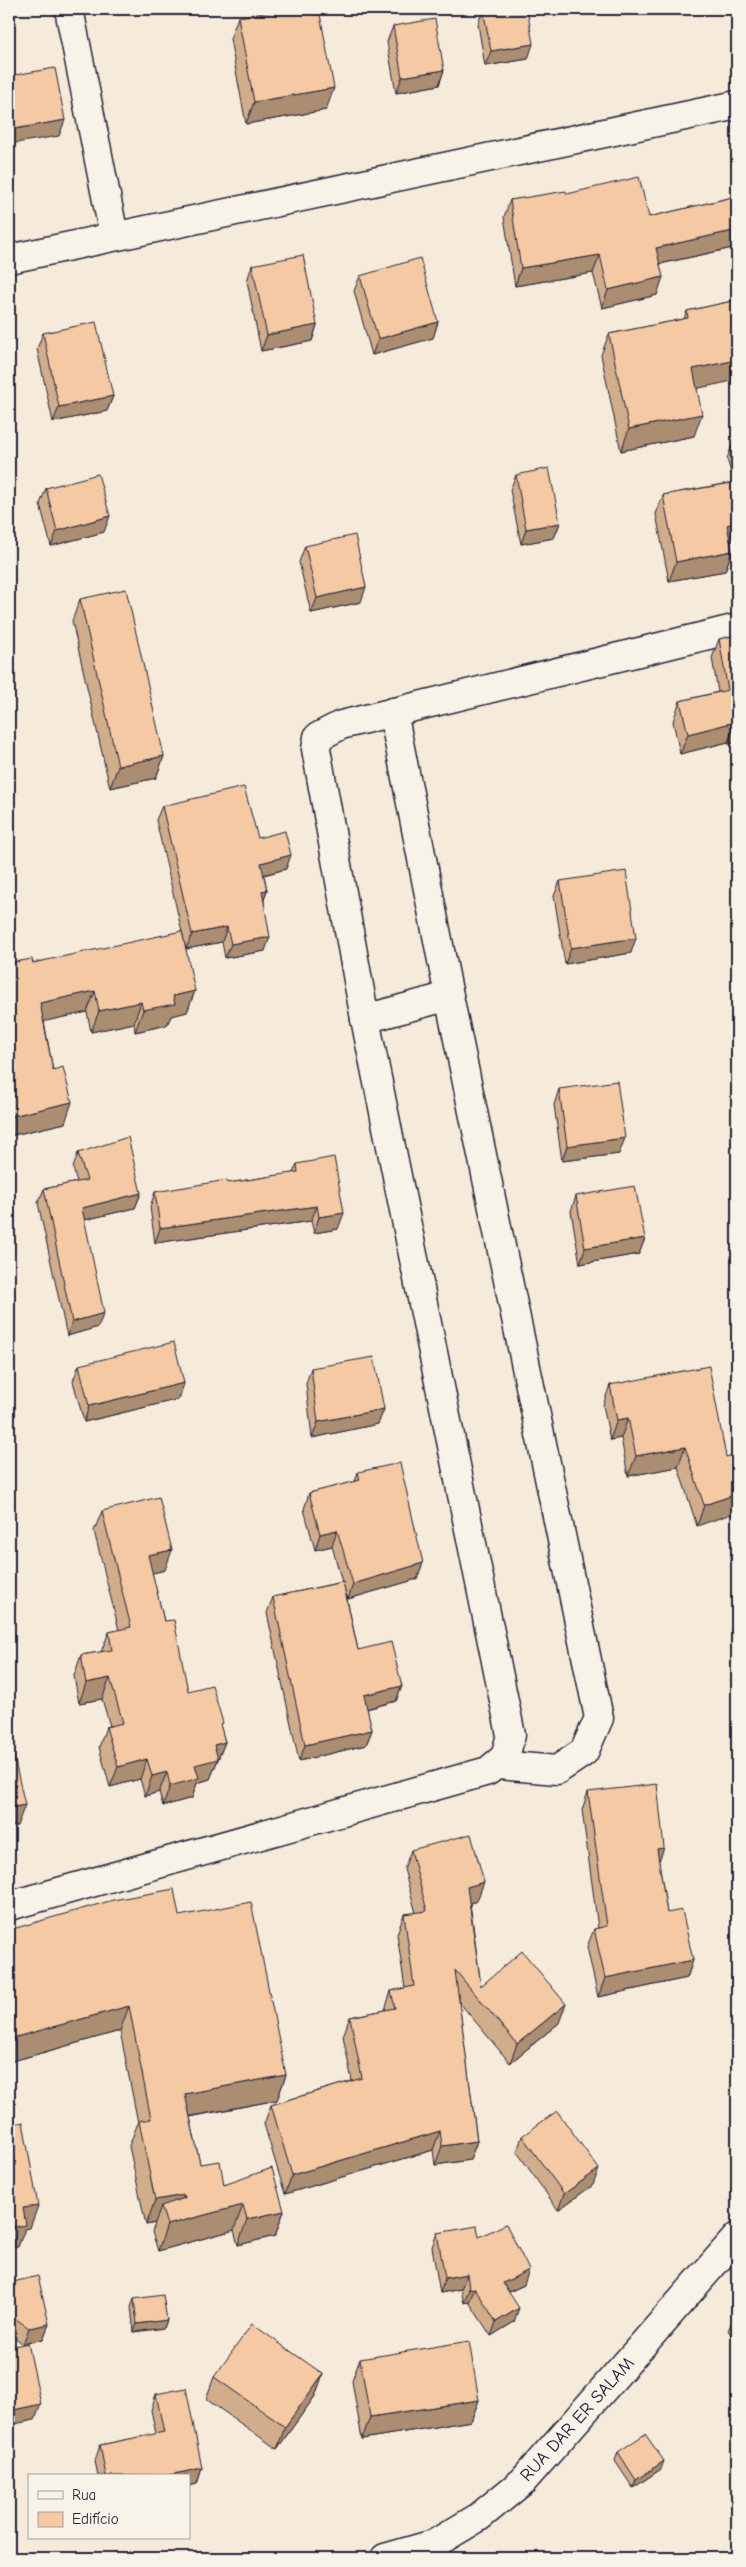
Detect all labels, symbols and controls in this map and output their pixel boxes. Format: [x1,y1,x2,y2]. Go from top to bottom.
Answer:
street label: RUA DAR ER SALAM [516,2353,639,2486]
legend [28,2474,190,2540]
text: Rua [72,2486,96,2504]
text: Edifício [72,2510,119,2528]

